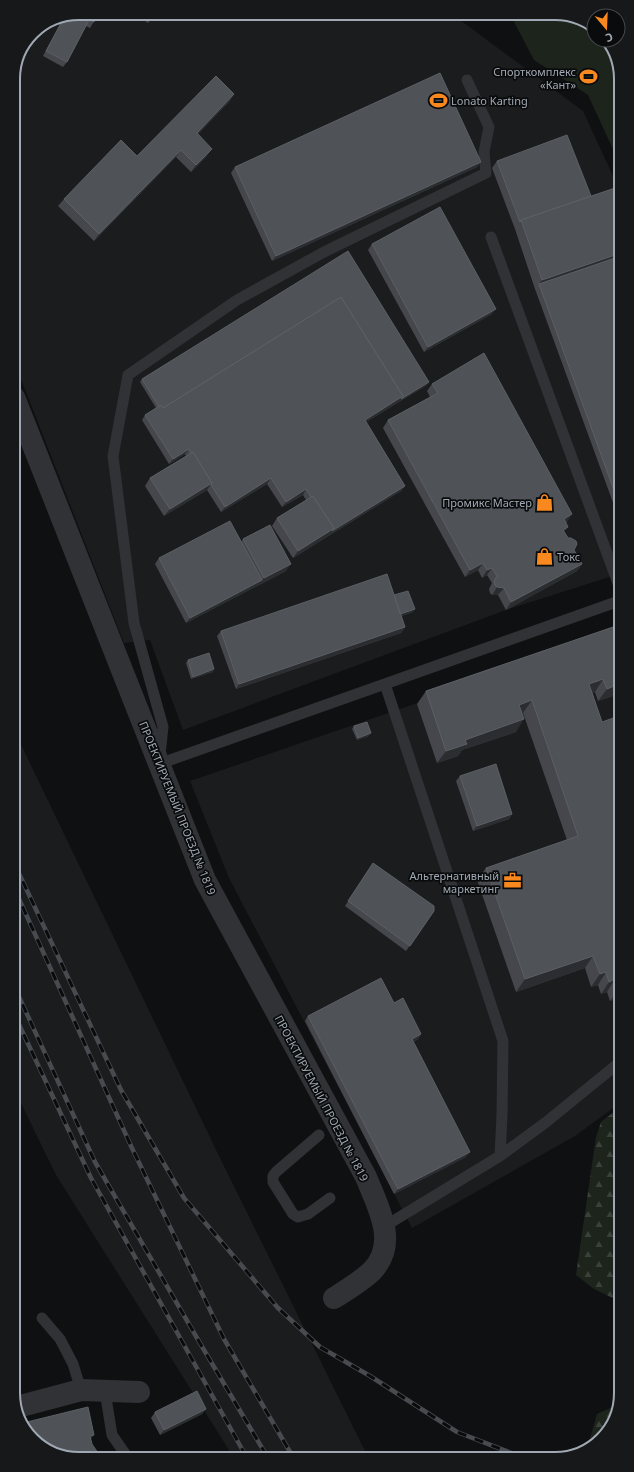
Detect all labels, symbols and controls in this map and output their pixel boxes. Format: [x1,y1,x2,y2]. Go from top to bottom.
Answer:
north arrow [586,8,626,48]
text: С [604,30,615,46]
place label: Спорткомплекс «Кант» [493,64,576,92]
sports icon: Спорткомплекс «Кант» [579,67,599,87]
sports icon: Lonato Karting [428,90,448,110]
place label: Lonato Karting [451,93,528,108]
shop icon: Промикс Мастер [535,492,555,512]
place label: Промикс Мастер [442,495,532,510]
shop icon: Токс [534,546,554,566]
place label: Токс [557,549,580,564]
street label: ПРОЕКТИРУЕМЫЙ ПРОЕЗД № 1819 [136,719,220,897]
place label: Альтернативный маркетинг [410,868,499,896]
office icon: Альтернативный маркетинг [502,871,522,891]
street label: ПРОЕКТИРУЕМЫЙ ПРОЕЗД № 1819 [272,1012,372,1184]

